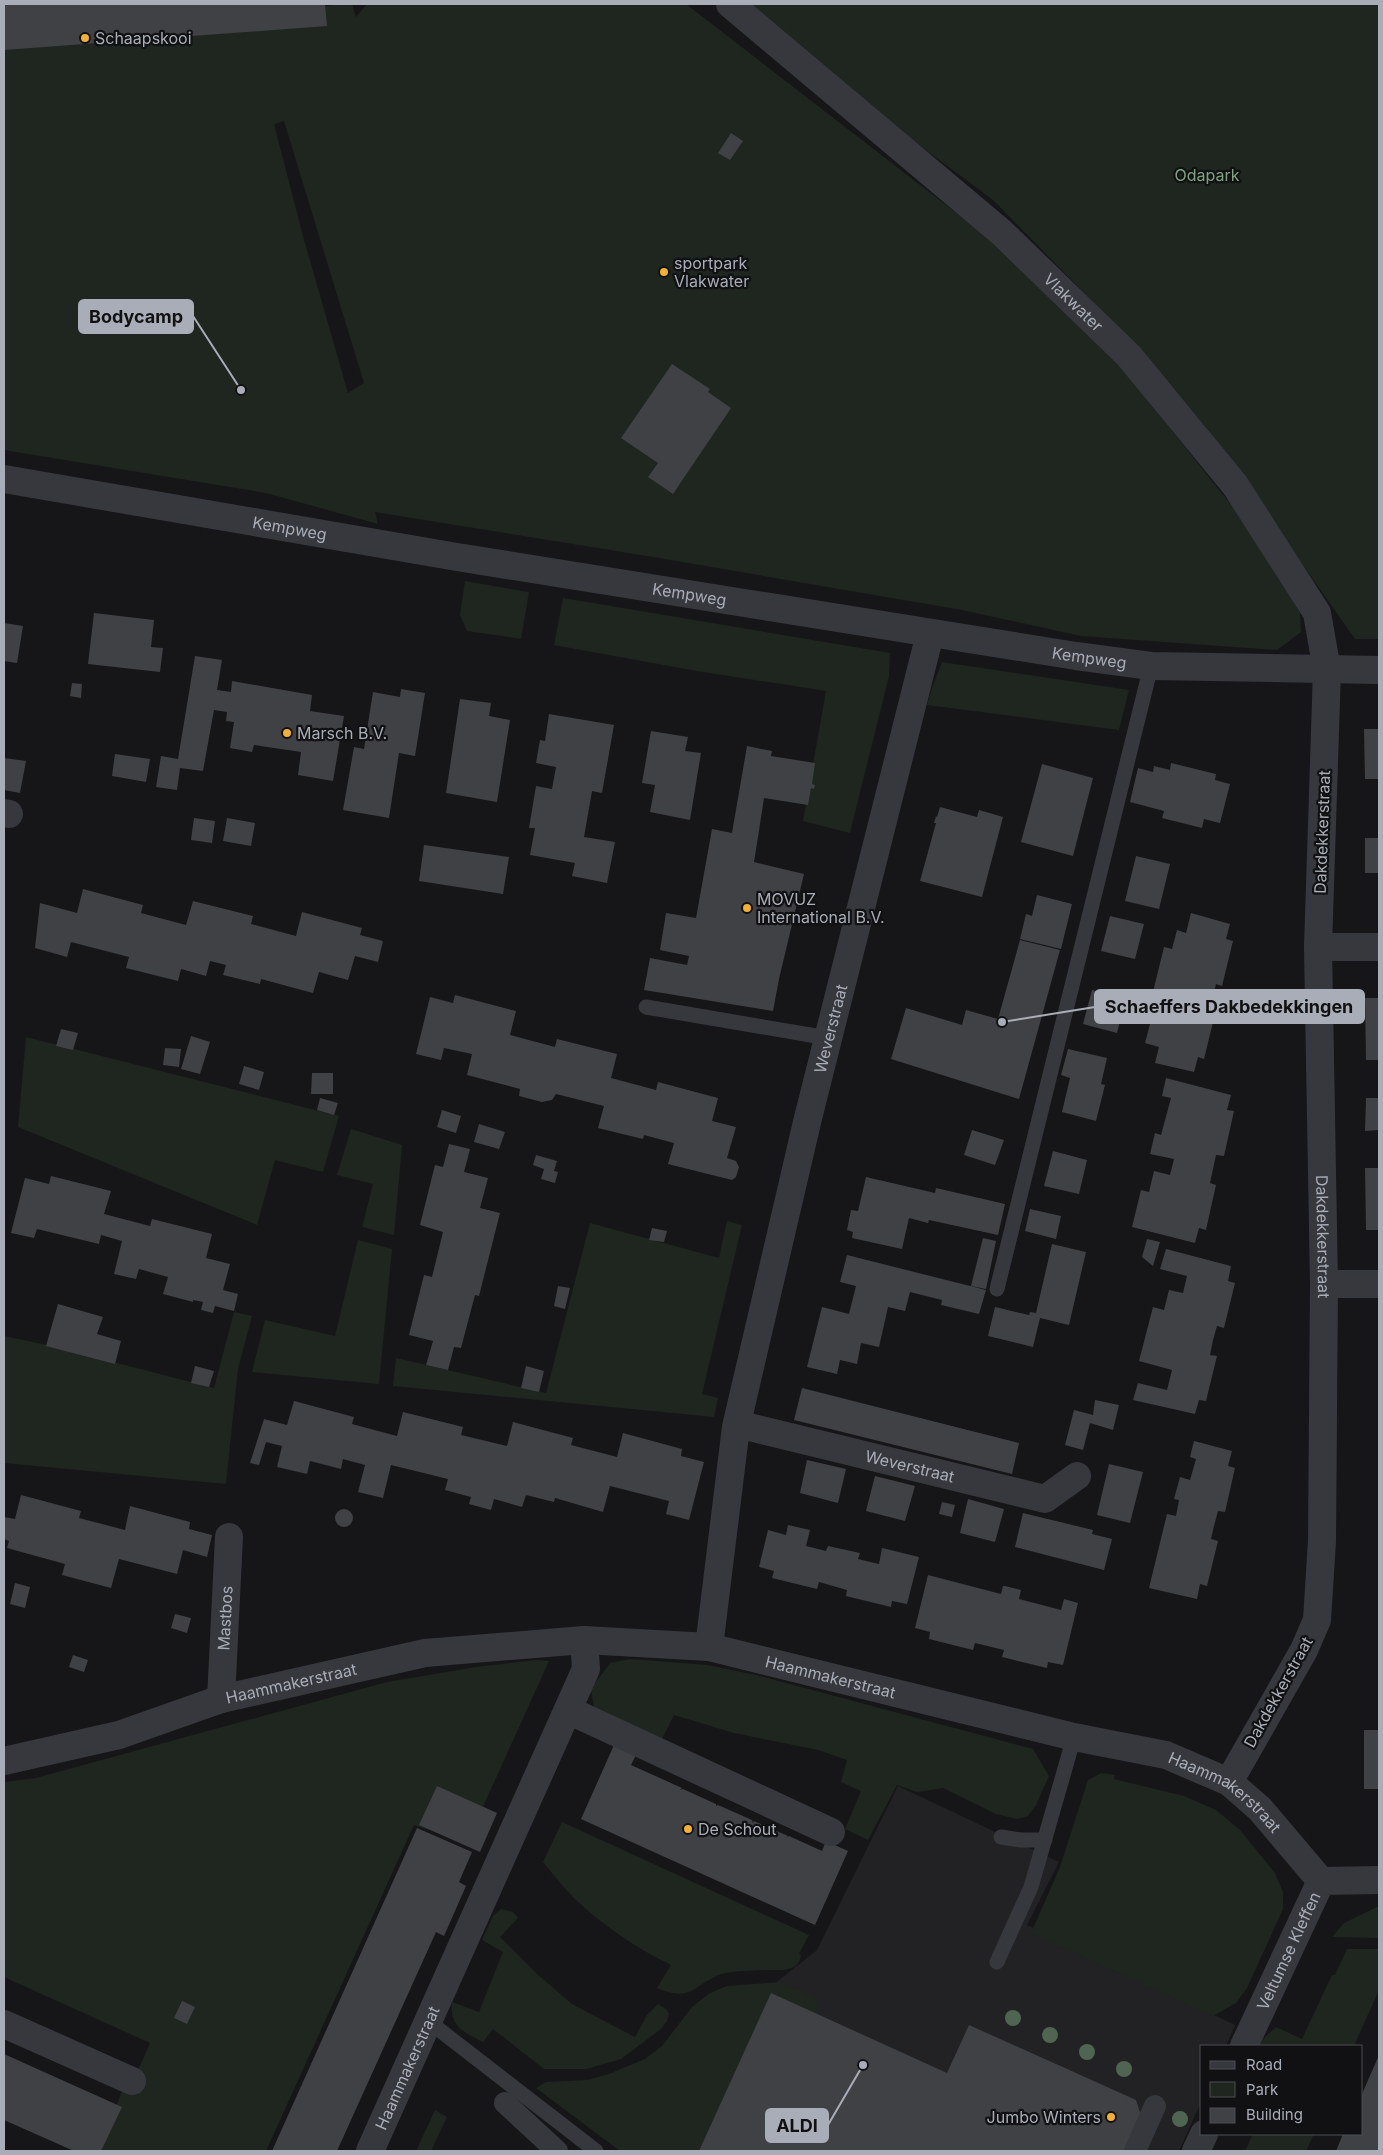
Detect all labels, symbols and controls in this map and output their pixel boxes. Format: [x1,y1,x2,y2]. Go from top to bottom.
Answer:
place label: Schaapskooi [95,28,192,48]
marker: Schaapskooi [79,32,91,44]
park label: Odapark [1174,165,1240,185]
place label: sportpark Vlakwater [674,253,749,291]
marker: sportpark Vlakwater [658,266,670,278]
street label: Vlakwater [1039,269,1107,336]
callout: Bodycamp [79,300,193,333]
text: Bodycamp [89,306,183,327]
street label: Kempweg [251,512,328,544]
street label: Kempweg [651,578,728,610]
street label: Kempweg [1051,642,1128,673]
place label: Marsch B.V. [297,723,387,743]
marker: Marsch B.V. [281,727,293,739]
street label: Dakdekkerstraat [1310,770,1334,894]
place label: MOVUZ International B.V. [757,889,885,927]
marker: MOVUZ International B.V. [741,902,753,914]
street label: Weverstraat [810,982,851,1075]
callout: Schaeffers Dakbedekkingen [1095,990,1364,1023]
text: Schaeffers Dakbedekkingen [1105,996,1353,1017]
street label: Dakdekkerstraat [1312,1175,1334,1298]
street label: Weverstraat [863,1446,956,1487]
street label: Mastbos [213,1585,237,1651]
street label: Dakdekkerstraat [1239,1633,1317,1751]
street label: Haammakerstraat [763,1651,898,1703]
street label: Haammakerstraat [224,1659,359,1708]
street label: Haammakerstraat [1165,1747,1285,1836]
place label: De Schout [698,1819,777,1839]
marker: De Schout [682,1823,694,1835]
street label: Veltumse Kleffen [1252,1889,1325,2013]
street label: Haammakerstraat [371,2003,444,2133]
legend [1200,2045,1363,2135]
text: Road [1246,2055,1282,2074]
text: Park [1246,2080,1279,2099]
text: Building [1246,2105,1303,2124]
place label: Jumbo Winters [987,2107,1101,2127]
callout: ALDI [766,2109,828,2142]
marker: Jumbo Winters [1105,2111,1117,2123]
text: ALDI [776,2115,818,2136]

